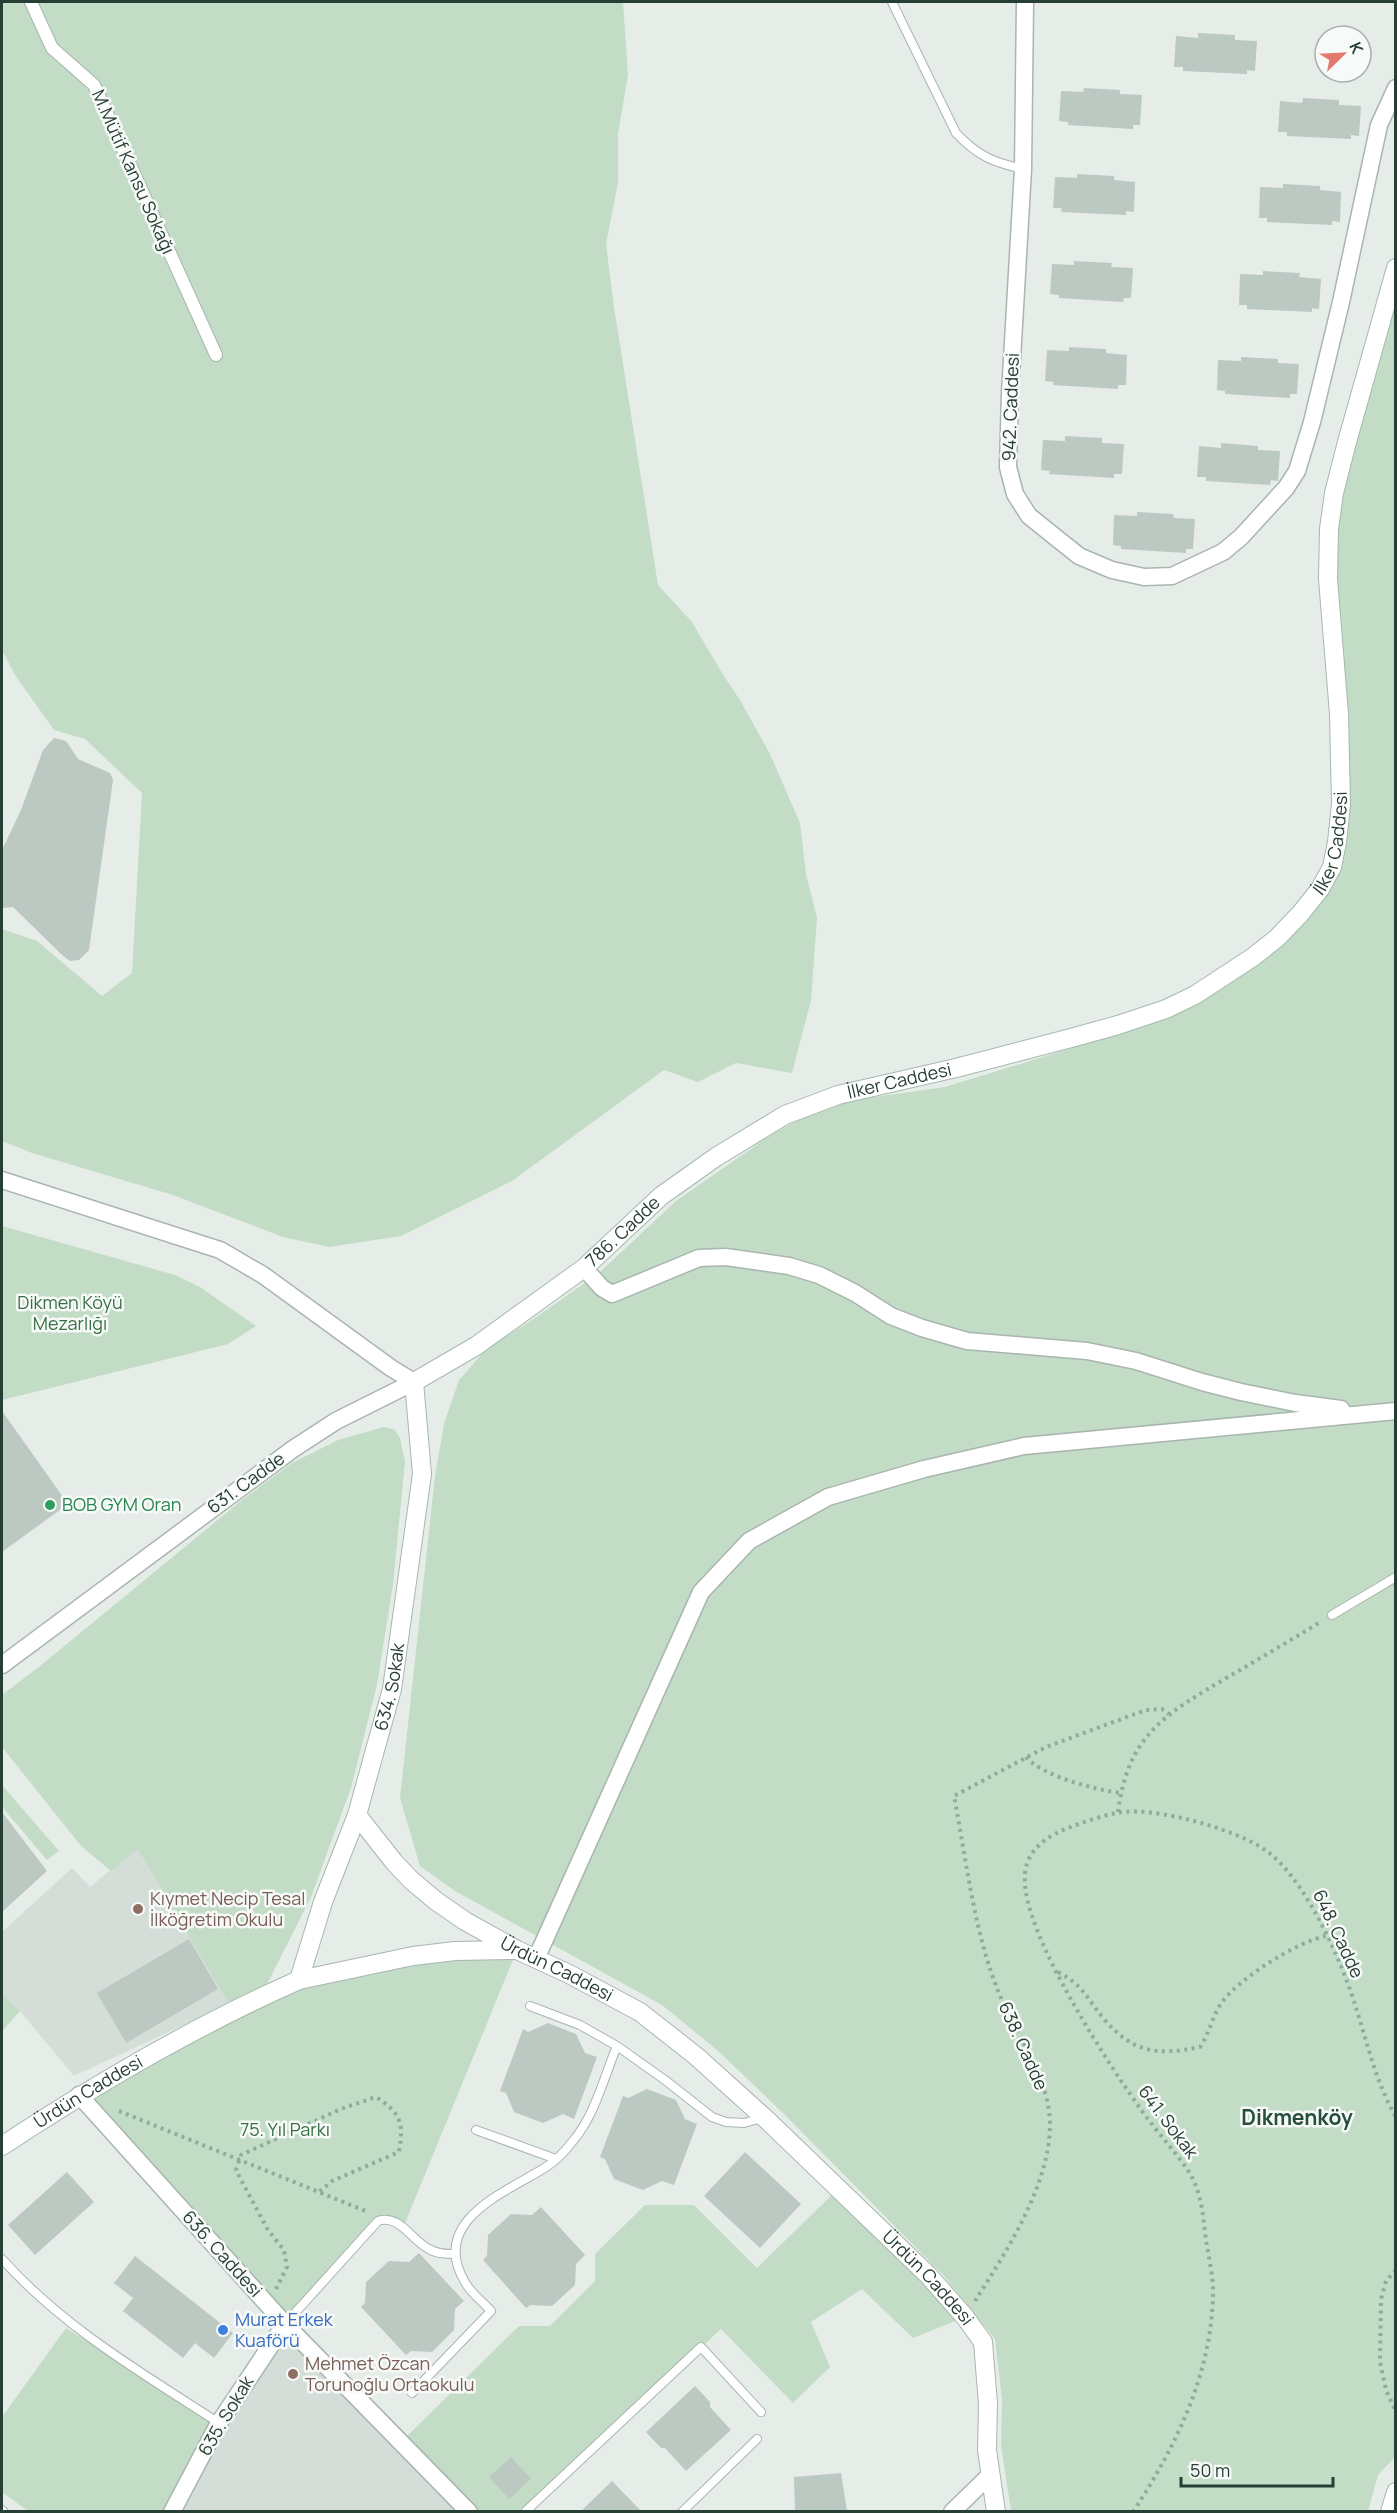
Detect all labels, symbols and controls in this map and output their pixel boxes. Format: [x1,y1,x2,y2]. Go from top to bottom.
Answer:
north arrow [1313,24,1373,84]
text: K [1345,39,1369,58]
street label: M.Mütif Kansu Sokağı [87,86,181,258]
street label: 942. Caddesi [996,352,1024,462]
street label: İlker Caddesi [1307,791,1352,900]
street label: İlker Caddesi [845,1056,954,1104]
street label: 786. Cadde [580,1190,665,1272]
park label: Dikmen Köyü Mezarlığı [17,1290,123,1335]
street label: 631. Cadde [202,1446,289,1518]
place label: BOB GYM Oran [62,1492,181,1516]
marker: BOB GYM Oran [43,1498,57,1512]
street label: 634. Sokak [368,1640,409,1733]
street label: 648. Cadde [1308,1885,1370,1982]
place label: Kıymet Necip Tesal İlköğretim Okulu [150,1886,305,1931]
marker: Kıymet Necip Tesal İlköğretim Okulu [131,1902,145,1916]
street label: Ürdün Caddesi [496,1930,618,2006]
street label: 638. Cadde [994,1998,1054,2094]
street label: Ürdün Caddesi [29,2049,147,2133]
street label: 641. Sokak [1133,2080,1205,2164]
district label: Dikmenköy [1241,2103,1353,2131]
park label: 75. Yıl Parkı [240,2117,330,2141]
street label: 636. Caddesi [177,2205,268,2302]
street label: Ürdün Caddesi [877,2224,980,2329]
place label: Murat Erkek Kuaförü [235,2307,334,2352]
marker: Murat Erkek Kuaförü [216,2323,230,2337]
place label: Mehmet Özcan Torunoğlu Ortaokulu [305,2351,474,2396]
marker: Mehmet Özcan Torunoğlu Ortaokulu [286,2367,300,2381]
street label: 635. Sokak [192,2370,259,2460]
scale bar [1181,2450,1332,2488]
text: 50 m [1190,2458,1230,2482]

